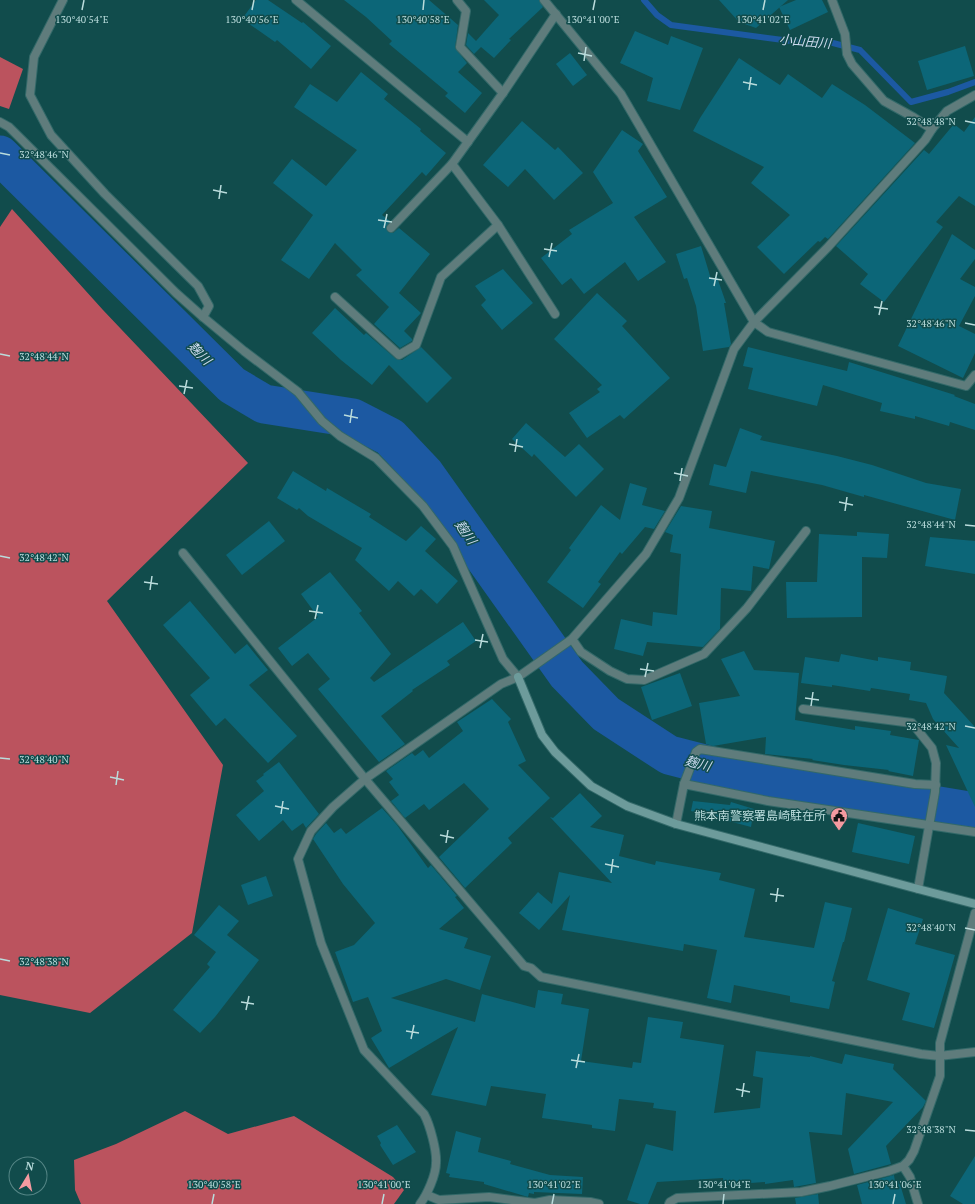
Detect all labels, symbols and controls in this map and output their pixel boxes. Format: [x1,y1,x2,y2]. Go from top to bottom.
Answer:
text: 130°40'54"E [55,13,109,26]
text: 130°40'56"E [225,13,279,26]
text: 130°40'58"E [396,13,450,26]
text: 130°41'00"E [566,13,620,26]
text: 130°41'02"E [736,13,790,26]
water label: 小山田川 [778,30,834,52]
text: 32°48'48"N [906,115,956,128]
text: 32°48'46"N [19,148,69,161]
text: 32°48'46"N [906,317,956,330]
water label: 麹川 [184,337,217,370]
text: 32°48'44"N [19,350,69,363]
water label: 麹川 [451,516,482,549]
text: 32°48'44"N [906,518,956,531]
text: 32°48'42"N [19,551,69,564]
text: 32°48'42"N [906,720,956,733]
water label: 麹川 [683,751,715,776]
text: 32°48'40"N [19,753,69,766]
public building icon: 熊本南警察署島崎駐在所 [829,806,849,831]
place label: 熊本南警察署島崎駐在所 [694,808,826,823]
text: 32°48'40"N [906,921,956,934]
text: 32°48'38"N [19,955,69,968]
text: 32°48'38"N [906,1123,956,1136]
north arrow [8,1156,48,1196]
text: N [24,1159,36,1174]
text: 130°40'58"E [187,1178,241,1191]
text: 130°41'00"E [357,1178,411,1191]
text: 130°41'02"E [527,1178,581,1191]
text: 130°41'04"E [697,1178,751,1191]
text: 130°41'06"E [868,1178,922,1191]

